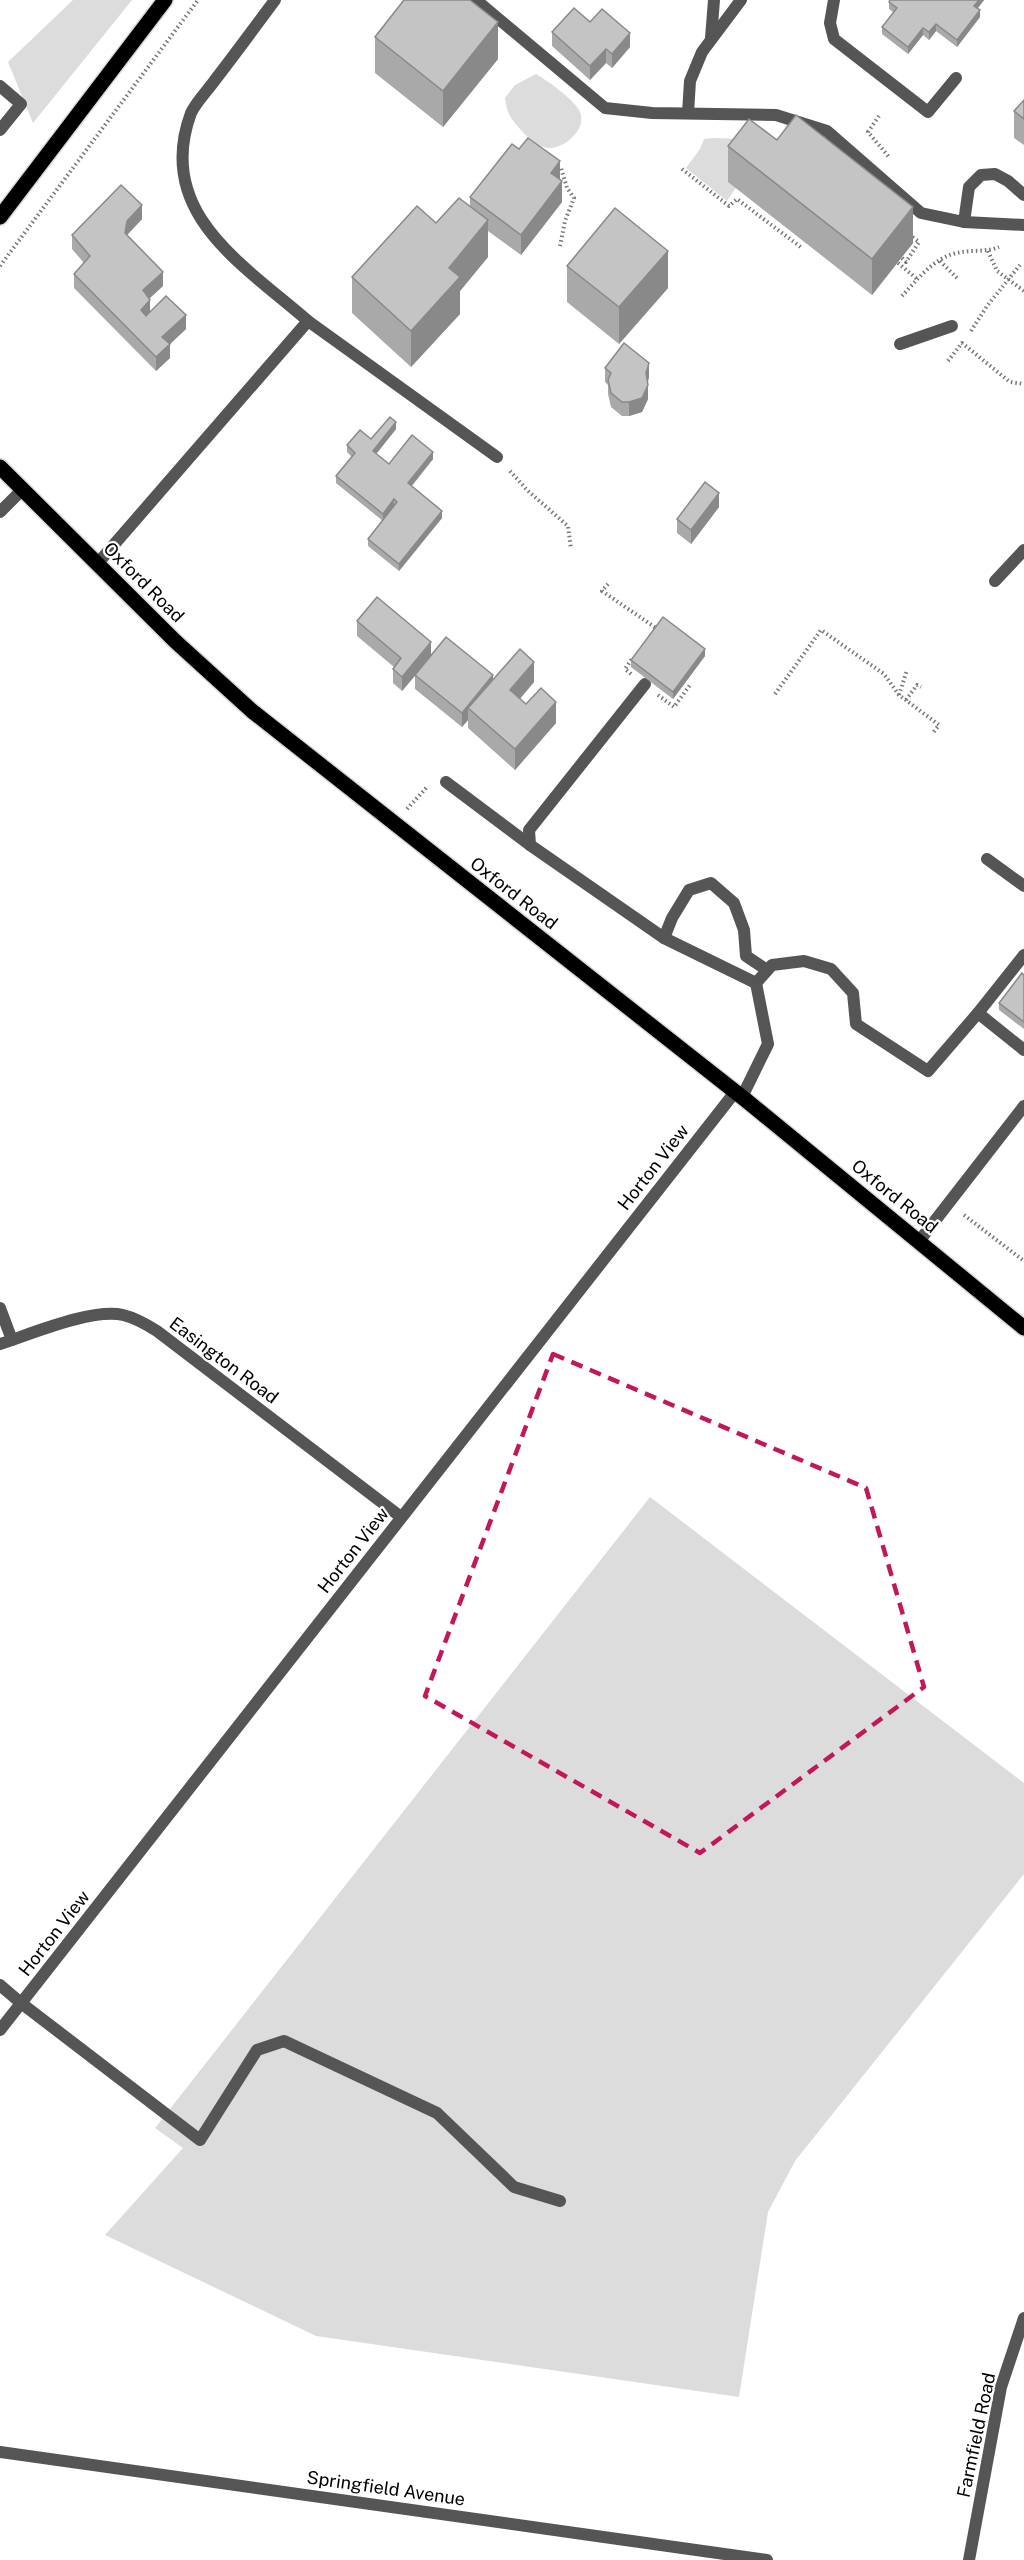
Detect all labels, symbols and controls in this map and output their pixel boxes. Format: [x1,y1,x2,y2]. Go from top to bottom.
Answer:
street label: Oxford Road [99,537,189,627]
street label: Oxford Road [466,852,562,934]
street label: Horton View [613,1120,693,1214]
street label: Oxford Road [848,1155,942,1237]
street label: Easington Road [166,1312,282,1408]
street label: Horton View [313,1503,393,1597]
street label: Horton View [14,1886,94,1980]
street label: Farmfield Road [953,2371,999,2499]
street label: Springfield Avenue [305,2466,467,2510]

